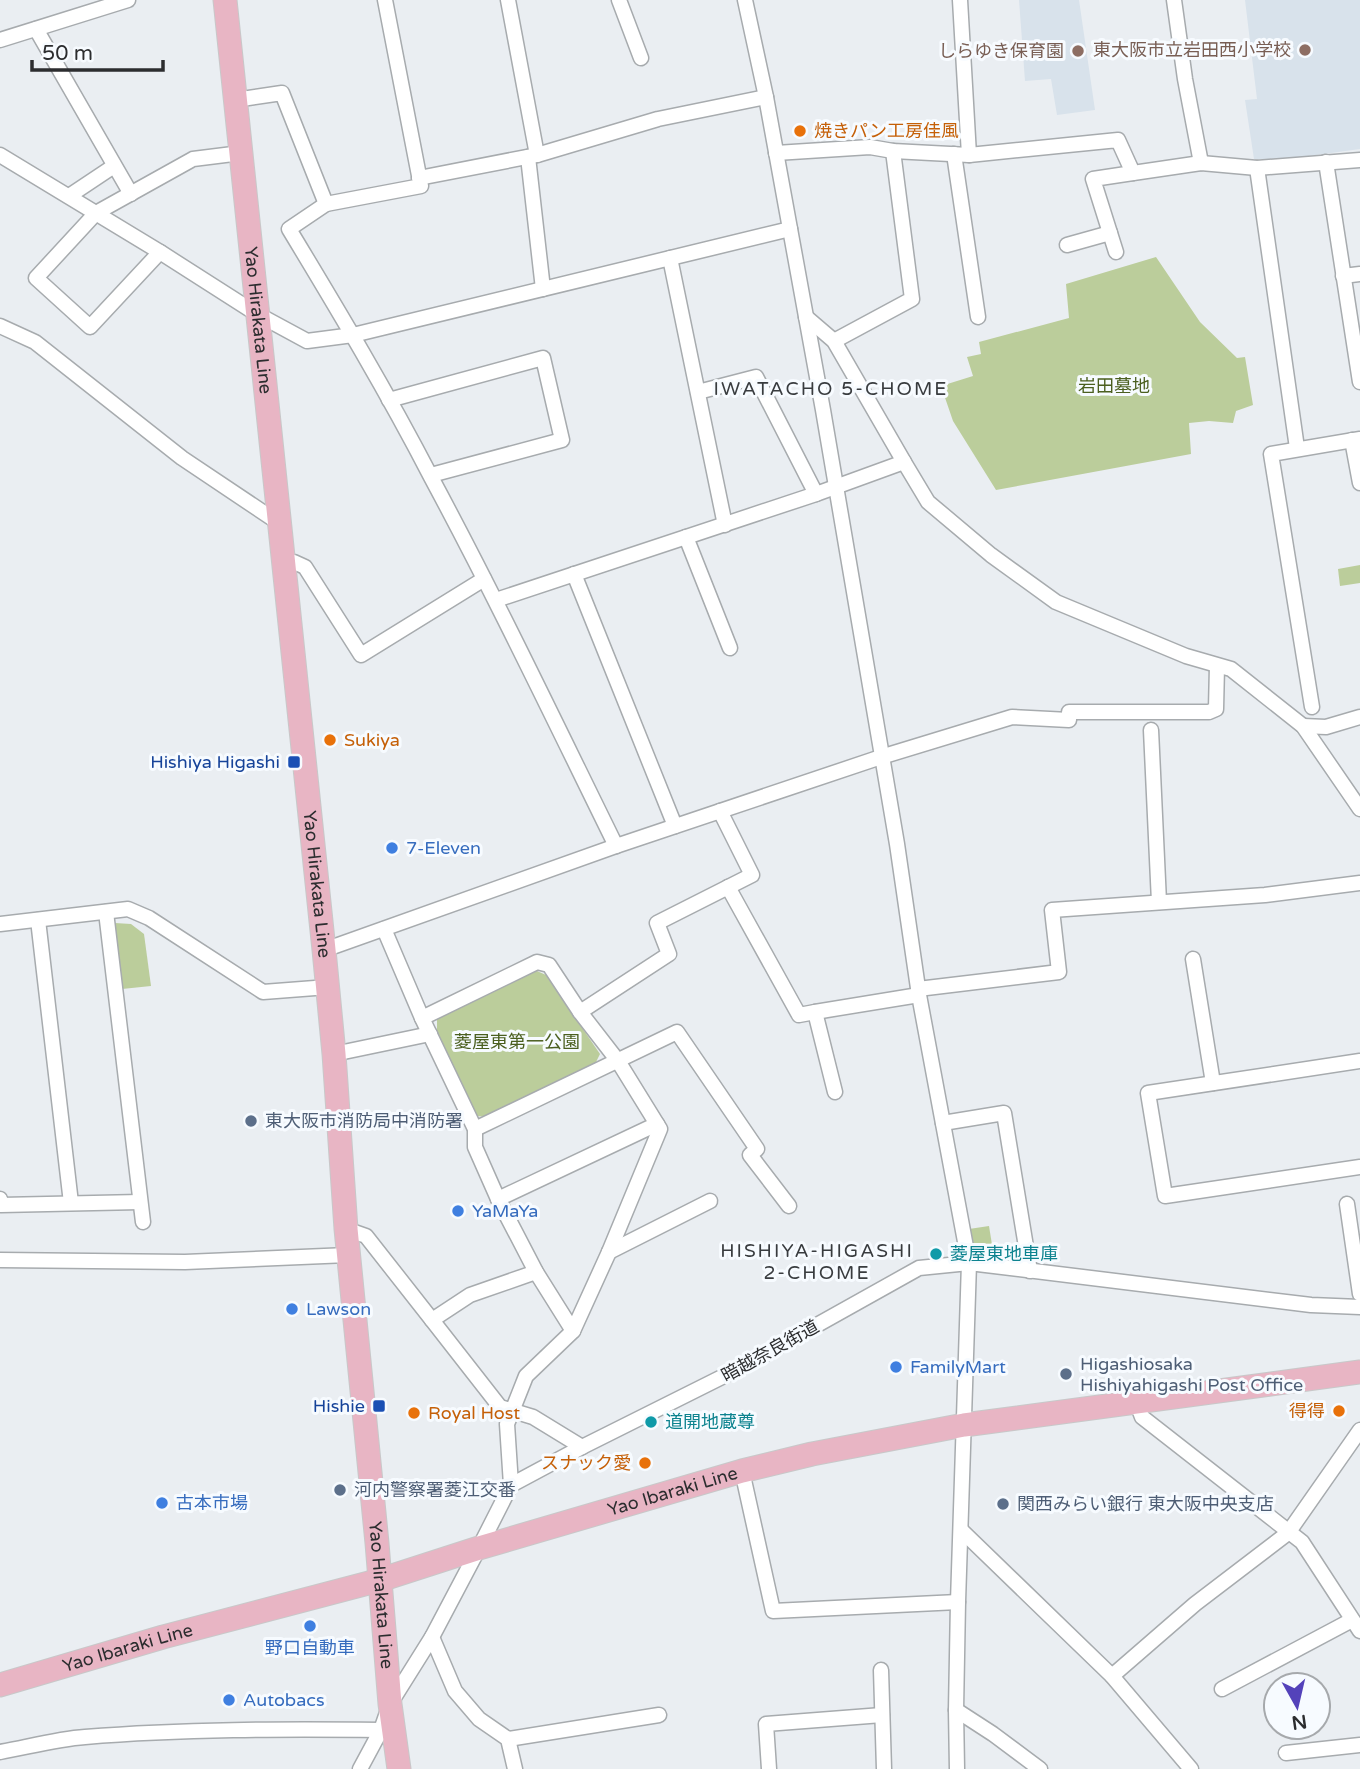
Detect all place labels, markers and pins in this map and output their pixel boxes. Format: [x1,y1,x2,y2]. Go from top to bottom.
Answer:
place label: 東大阪市立岩田西小学校 [1093,39,1291,61]
place label: しらゆき保育園 [938,40,1064,62]
marker: 東大阪市立岩田西小学校 [1297,42,1313,58]
marker: しらゆき保育園 [1070,43,1086,59]
place label: 焼きパン工房佳風 [814,120,959,142]
marker: 焼きパン工房佳風 [792,123,808,139]
place label: Sukiya [344,729,400,751]
marker: Sukiya [322,732,338,748]
place label: Hishiya Higashi [150,751,280,773]
marker: Hishiya Higashi [286,754,302,770]
place label: 7-Eleven [406,837,481,859]
marker: 7-Eleven [384,840,400,856]
place label: 東大阪市消防局中消防署 [265,1110,463,1132]
marker: 東大阪市消防局中消防署 [243,1113,259,1129]
place label: YaMaYa [472,1200,538,1222]
marker: YaMaYa [450,1203,466,1219]
place label: 菱屋東地車庫 [950,1243,1058,1265]
marker: 菱屋東地車庫 [928,1246,944,1262]
place label: Lawson [306,1298,371,1320]
marker: Lawson [284,1301,300,1317]
place label: Higashiosaka Hishiyahigashi Post Office [1080,1353,1303,1396]
place label: FamilyMart [910,1356,1006,1378]
marker: FamilyMart [888,1359,904,1375]
marker: Higashiosaka Hishiyahigashi Post Office [1058,1366,1074,1382]
place label: Hishie [313,1395,365,1417]
marker: Hishie [371,1398,387,1414]
place label: 得得 [1289,1400,1325,1422]
place label: Royal Host [428,1402,520,1424]
marker: 得得 [1331,1403,1347,1419]
marker: Royal Host [406,1405,422,1421]
place label: 道開地蔵尊 [665,1411,755,1433]
marker: 道開地蔵尊 [643,1414,659,1430]
place label: スナック愛 [541,1452,631,1474]
marker: スナック愛 [637,1455,653,1471]
place label: 河内警察署菱江交番 [354,1479,516,1501]
marker: 河内警察署菱江交番 [332,1482,348,1498]
place label: 古本市場 [176,1492,248,1514]
place label: 関西みらい銀行 東大阪中央支店 [1017,1493,1274,1515]
marker: 古本市場 [154,1495,170,1511]
marker: 関西みらい銀行 東大阪中央支店 [995,1496,1011,1512]
marker: 野口自動車 [302,1618,318,1634]
place label: 野口自動車 [265,1637,355,1659]
place label: Autobacs [243,1689,325,1711]
marker: Autobacs [221,1692,237,1708]

